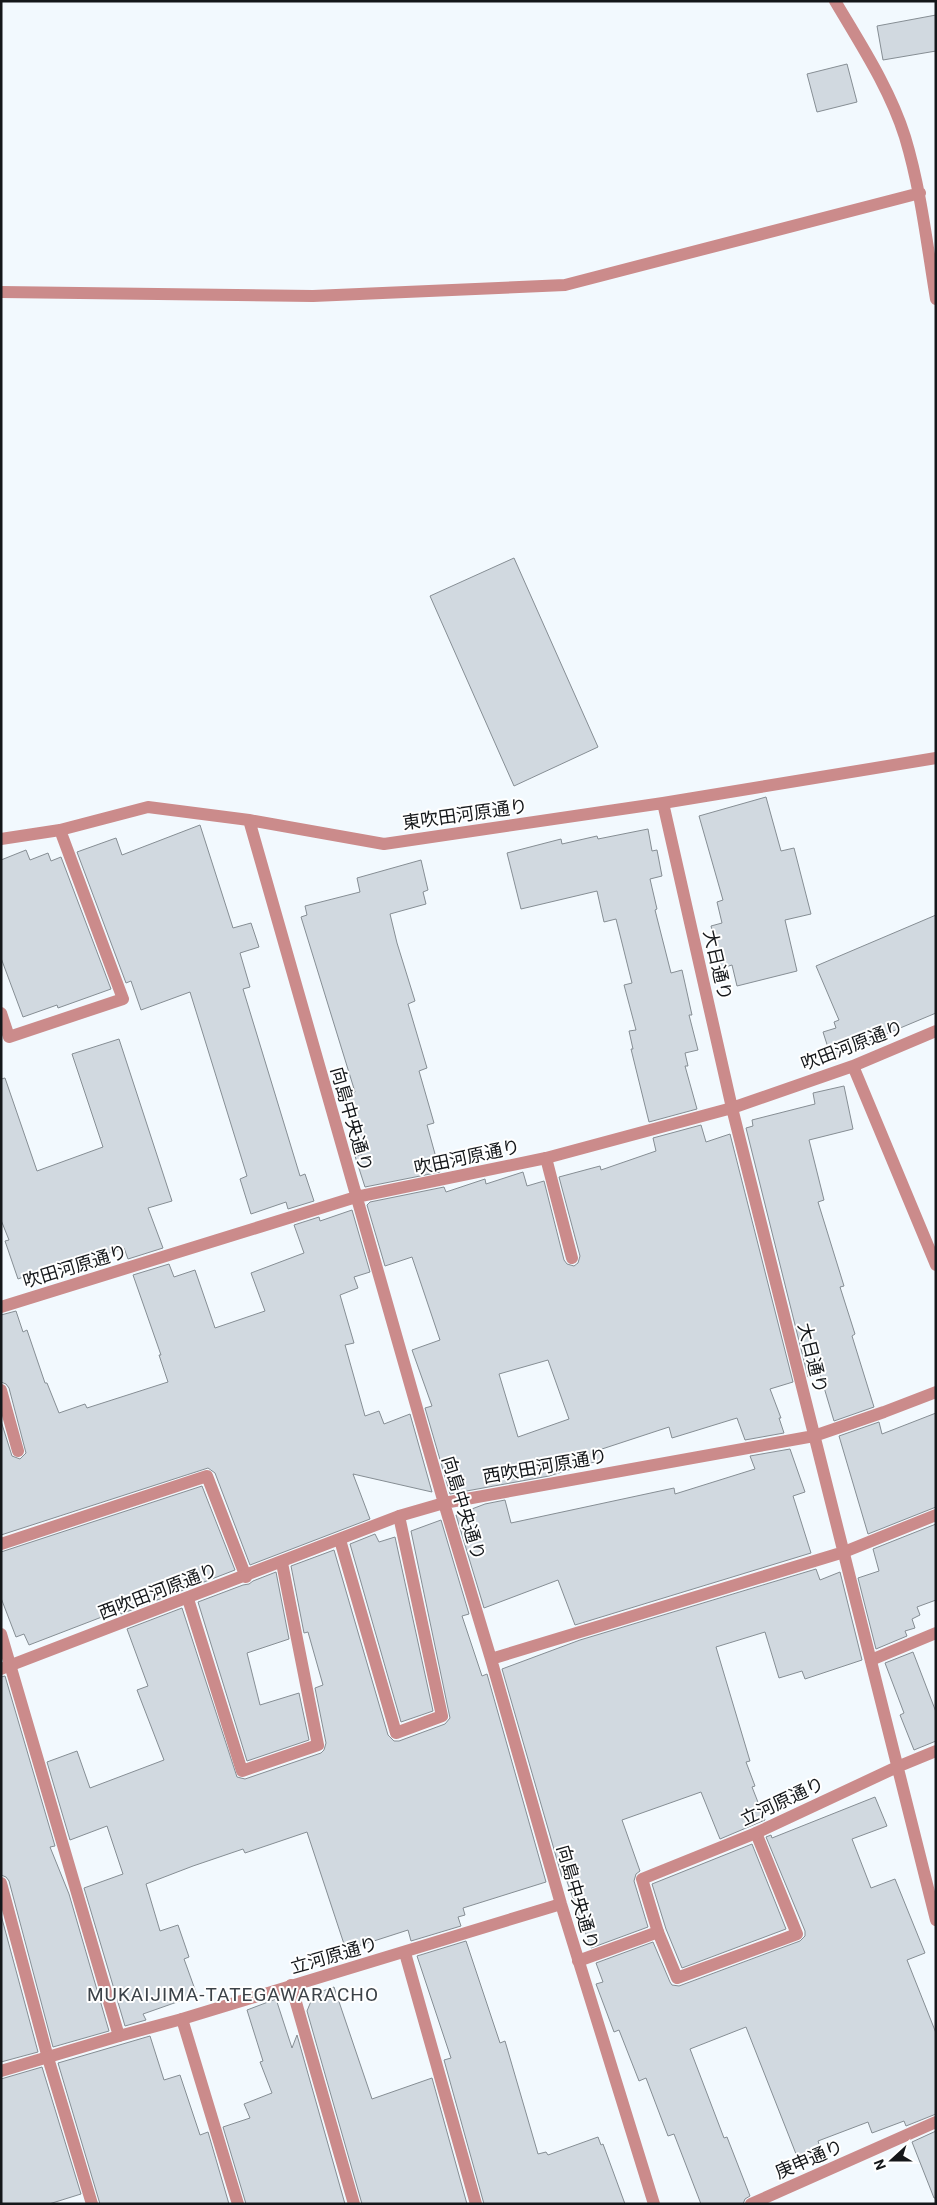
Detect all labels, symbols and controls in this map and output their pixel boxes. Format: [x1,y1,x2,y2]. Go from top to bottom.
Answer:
street label: 東吹田河原通り [401,795,529,833]
street label: 大日通り [700,928,736,1002]
street label: 吹田河原通り [798,1016,906,1074]
street label: 向島中央通り [327,1064,377,1174]
street label: 吹田河原通り [412,1136,522,1178]
street label: 吹田河原通り [20,1240,130,1292]
street label: 大日通り [794,1321,832,1395]
street label: 西吹田河原通り [481,1445,609,1487]
street label: 向島中央通り [438,1453,490,1563]
street label: 西吹田河原通り [95,1559,221,1623]
street label: 立河原通り [737,1772,827,1830]
street label: 向島中央通り [553,1842,603,1952]
street label: 立河原通り [288,1933,380,1977]
district label: MUKAIJIMA-TATEGAWARACHO [87,1983,379,2006]
street label: 庚申通り [772,2135,846,2183]
north arrow [867,2135,917,2185]
text: N [871,2157,889,2172]

